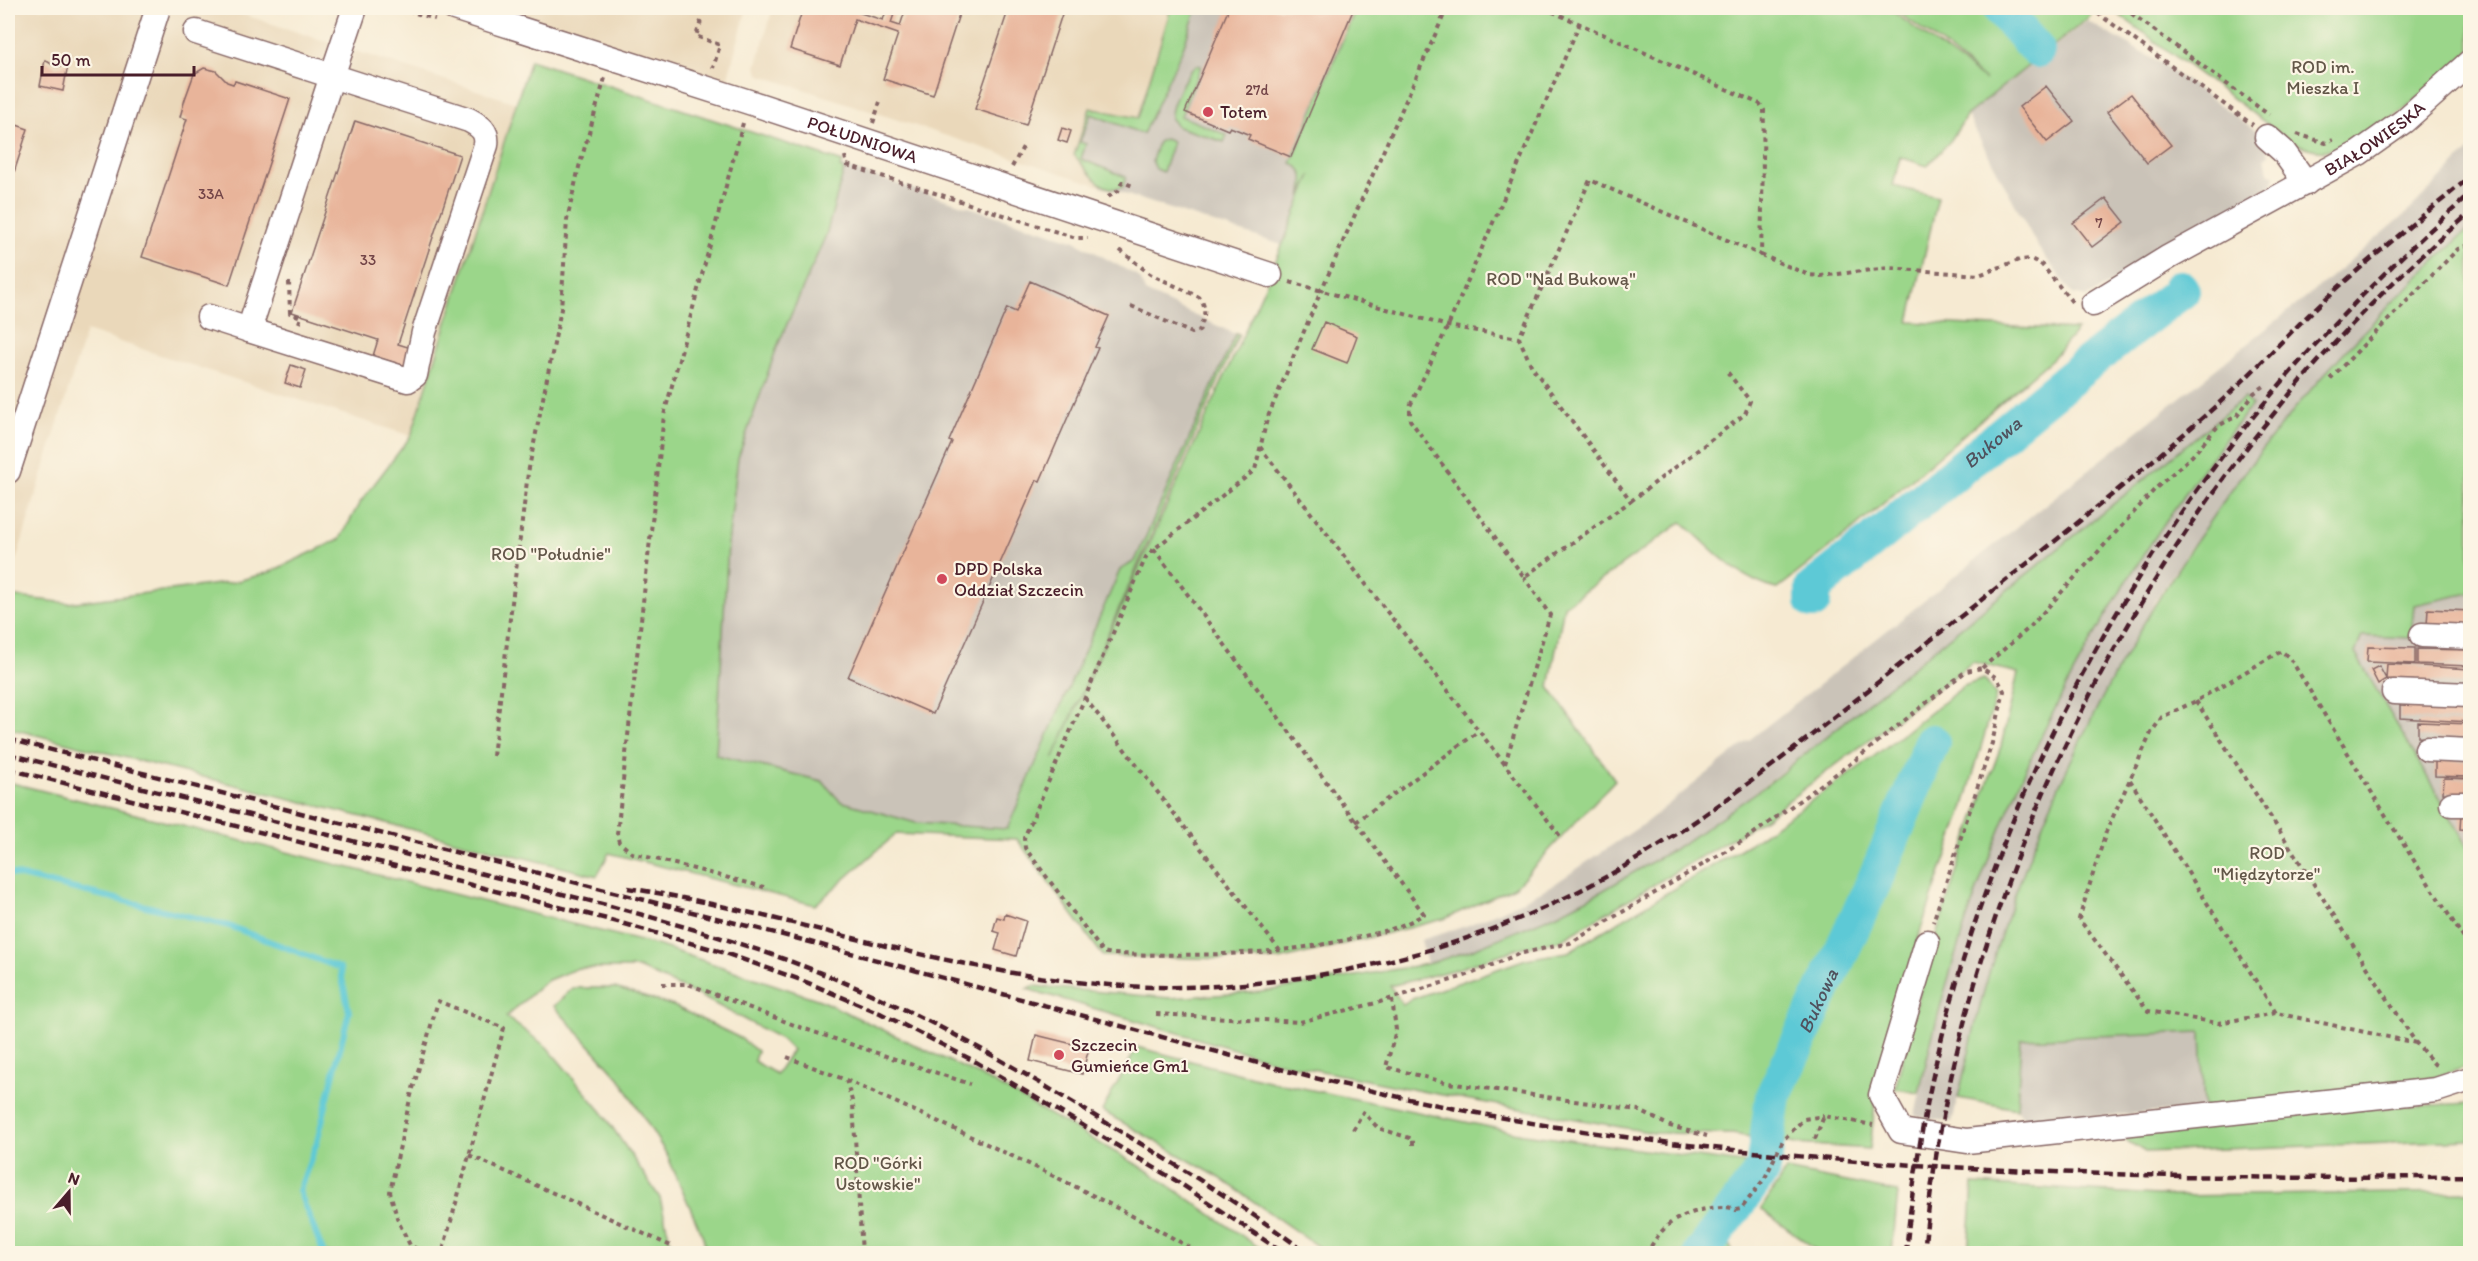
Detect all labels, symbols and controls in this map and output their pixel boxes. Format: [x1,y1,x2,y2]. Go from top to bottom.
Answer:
scale bar [42,39,194,77]
text: 50 m [51,49,91,71]
park label: ROD im. Mieszka I [2287,56,2359,99]
house number: 27d [1245,81,1270,99]
street label: BIAŁOWIESKA [2321,96,2430,181]
place label: Totem [1220,101,1268,123]
marker: Totem [1201,105,1215,119]
street label: POŁUDNIOWA [804,111,921,168]
house number: 33A [198,185,224,203]
house number: 7 [2095,214,2103,232]
house number: 33 [360,251,376,269]
park label: ROD "Nad Bukową" [1486,268,1636,290]
water label: Bukowa [1958,411,2027,473]
park label: ROD "Południe" [491,543,611,565]
place label: DPD Polska Oddział Szczecin [954,558,1084,601]
marker: DPD Polska Oddział Szczecin [935,572,949,586]
park label: ROD "Międzytorze" [2214,842,2320,885]
water label: Bukowa [1792,964,1844,1037]
place label: Szczecin Gumieńce Gm1 [1071,1034,1189,1077]
marker: Szczecin Gumieńce Gm1 [1052,1048,1066,1062]
park label: ROD "Górki Ustowskie" [834,1152,922,1195]
north arrow [39,1162,99,1222]
text: N [66,1168,82,1189]

